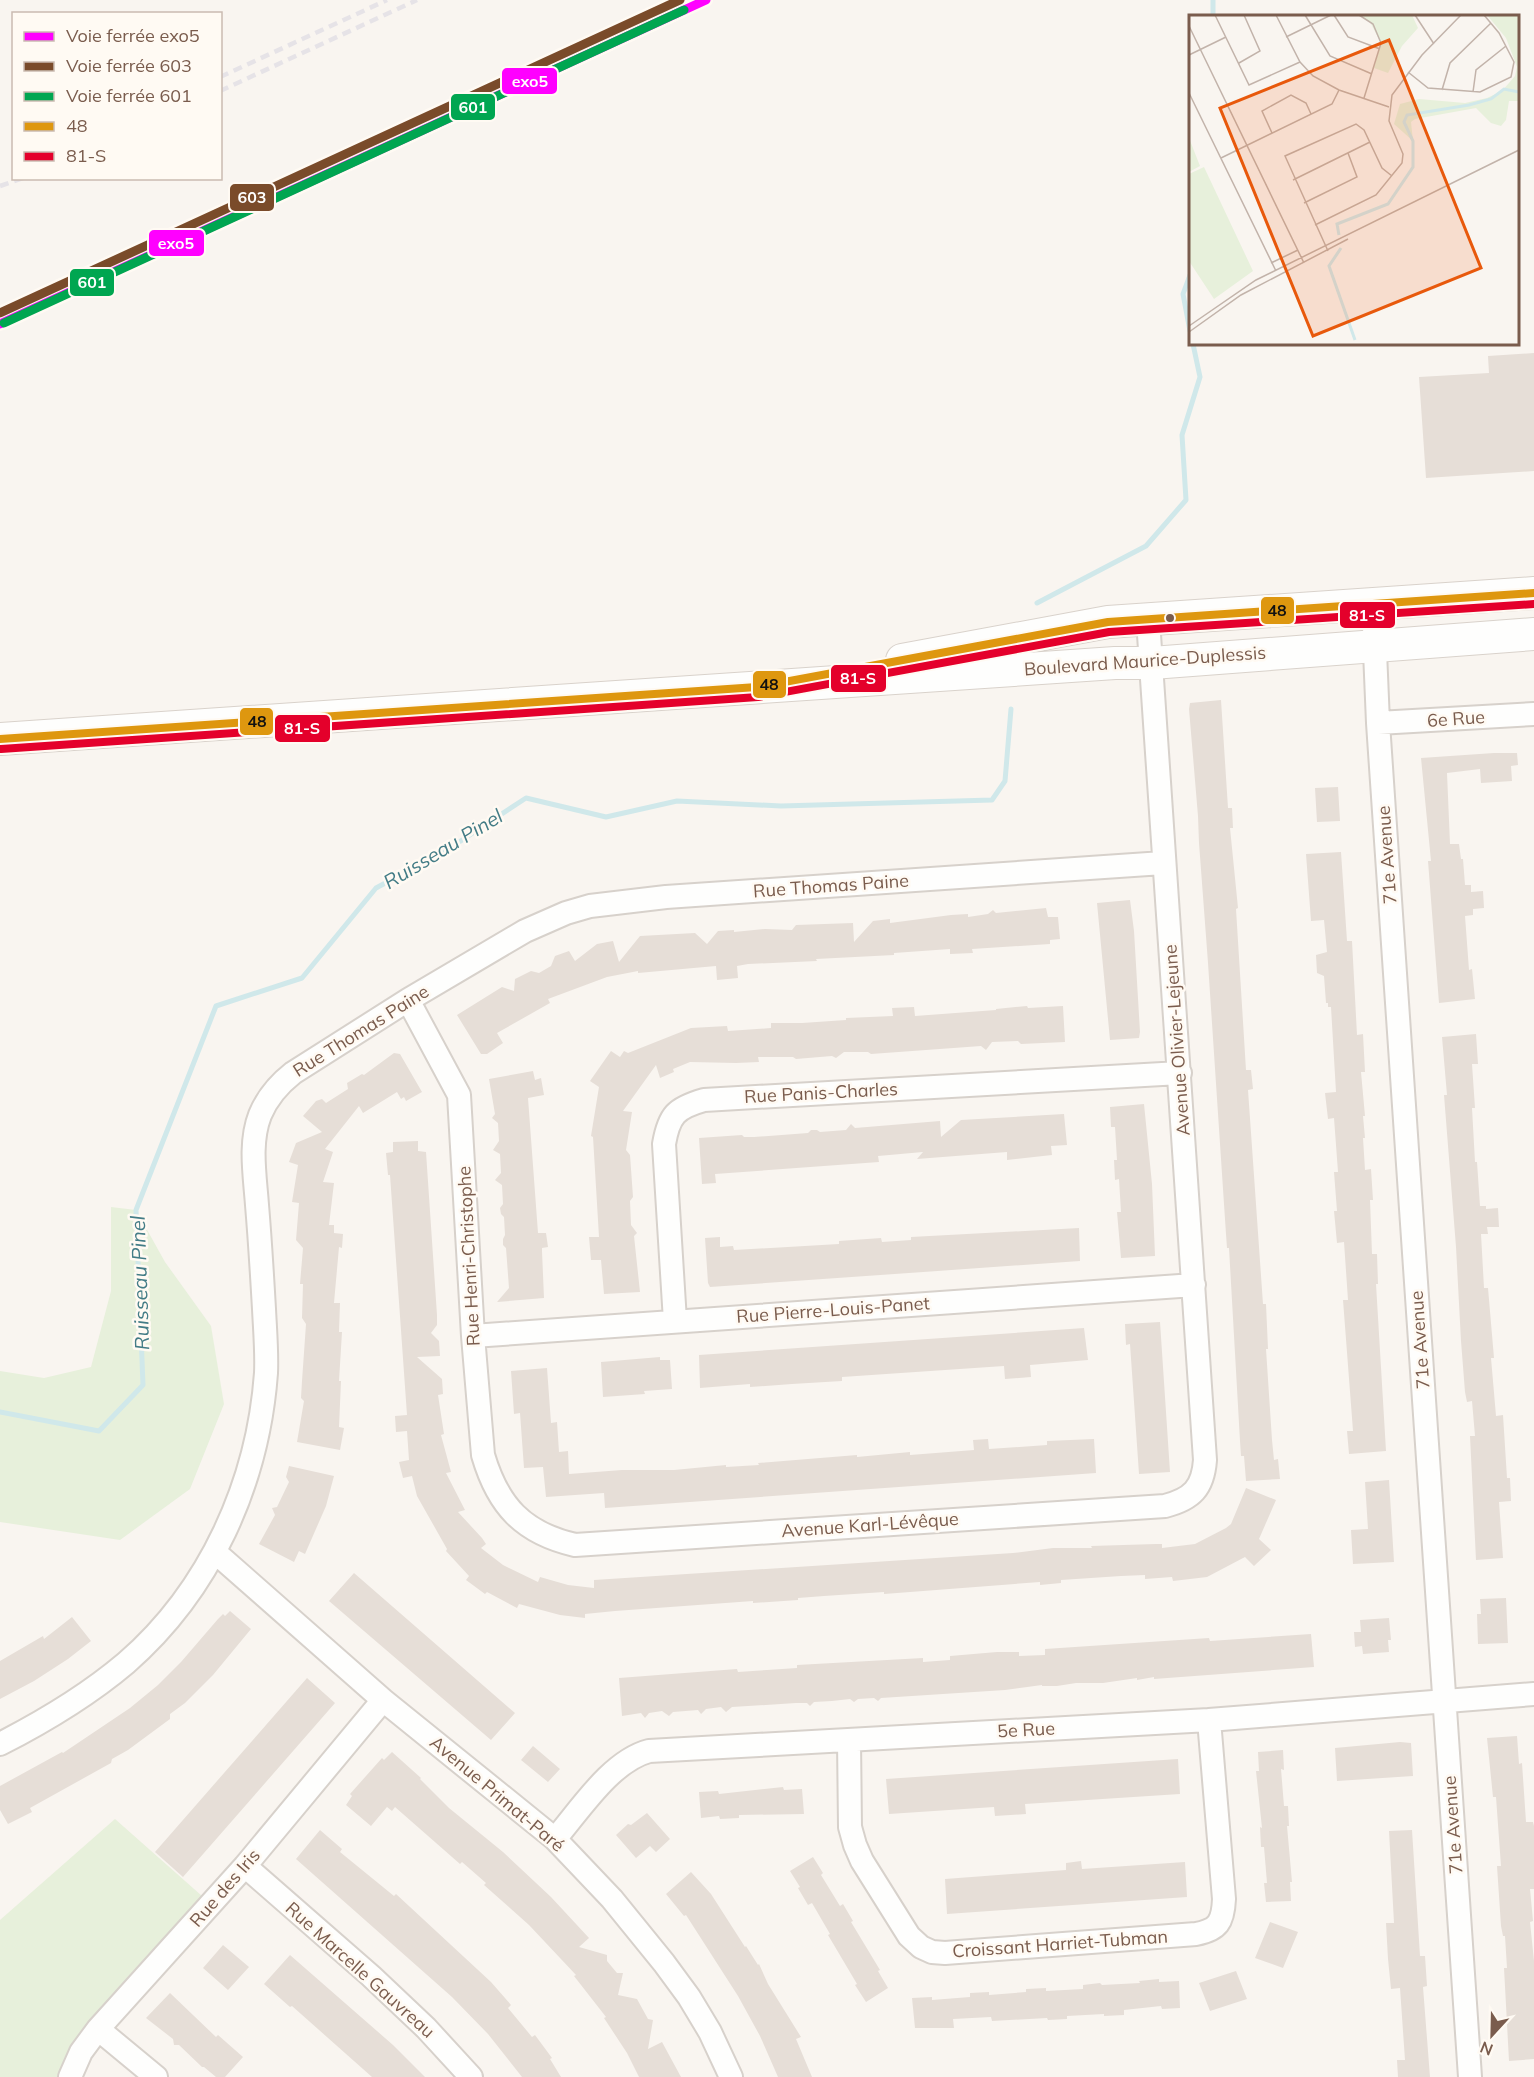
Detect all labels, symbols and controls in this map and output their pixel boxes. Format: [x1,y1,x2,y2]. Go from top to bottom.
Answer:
legend [12,12,222,180]
inset map [1189,15,1519,345]
text: Voie ferrée exo5 [66,24,200,47]
text: Voie ferrée 603 [66,54,192,77]
line badge: exo5 [501,67,558,95]
text: exo5 [512,71,549,91]
text: Voie ferrée 601 [66,84,192,107]
line badge: 601 [450,93,496,121]
text: 601 [459,97,487,117]
text: 48 [66,114,88,137]
text: 81-S [66,144,106,167]
line badge: 603 [229,183,275,212]
text: 603 [238,187,266,207]
line badge: exo5 [148,229,205,257]
text: exo5 [158,233,195,253]
line badge: 601 [69,268,115,297]
text: 601 [78,272,106,292]
line badge: 48 [1260,596,1295,625]
text: 48 [1267,600,1287,620]
line badge: 81-S [1339,601,1396,629]
text: 81-S [1349,605,1385,625]
unlabelled marker [1164,612,1176,624]
street label: Boulevard Maurice-Duplessis [1023,641,1267,680]
line badge: 81-S [830,664,887,693]
text: 81-S [840,668,876,688]
line badge: 48 [752,670,787,699]
text: 48 [759,674,779,694]
street label: 6e Rue [1426,705,1486,732]
line badge: 48 [239,707,274,736]
text: 48 [247,711,267,731]
line badge: 81-S [274,714,331,743]
text: 81-S [284,718,320,738]
water label: Ruisseau Pinel [379,803,507,894]
street label: 71e Avenue [1372,805,1401,905]
street label: Rue Thomas Paine [752,869,910,902]
street label: Avenue Olivier-Lejeune [1158,944,1195,1136]
street label: Rue Thomas Paine [289,979,433,1082]
street label: Rue Panis-Charles [743,1077,899,1108]
street label: Rue Henri-Christophe [452,1165,485,1347]
water label: Ruisseau Pinel [125,1215,154,1351]
street label: 71e Avenue [1405,1290,1434,1390]
street label: Rue Pierre-Louis-Panet [736,1291,930,1328]
street label: Avenue Karl-Lévêque [781,1507,959,1542]
street label: 5e Rue [996,1717,1056,1743]
street label: Avenue Primat-Paré [425,1731,569,1857]
street label: 71e Avenue [1438,1775,1467,1875]
street label: Rue des Iris [184,1844,265,1931]
street label: Rue Marcelle Gauvreau [281,1897,440,2043]
street label: Croissant Harriet-Tubman [951,1924,1169,1963]
north arrow [1462,2005,1522,2065]
text: N [1477,2037,1496,2060]

